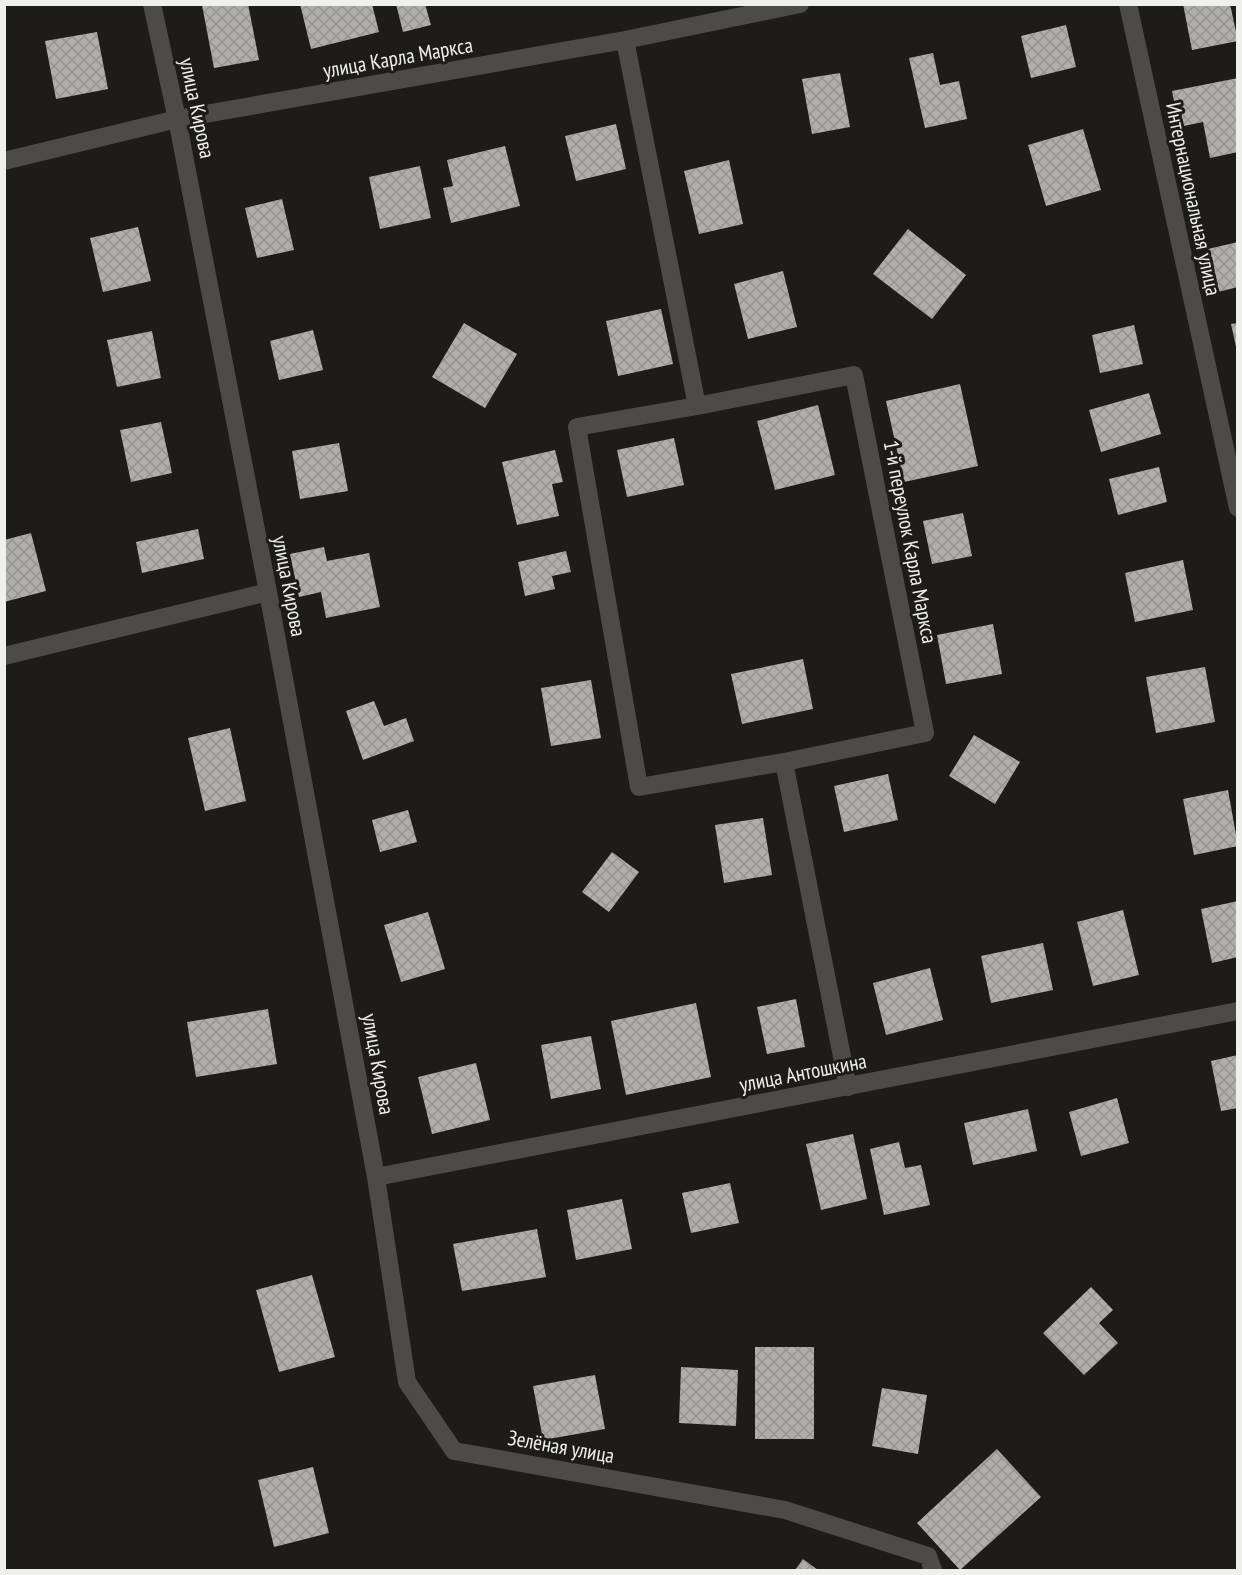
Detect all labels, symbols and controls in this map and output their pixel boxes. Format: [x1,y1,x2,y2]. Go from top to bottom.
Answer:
street label: улица Карла Маркса [321,31,475,84]
street label: улица Кирова [174,55,221,161]
street label: Интернациональная улица [1160,100,1227,298]
street label: 1-й переулок Карла Маркса [878,438,943,646]
street label: улица Кирова [266,533,312,639]
street label: улица Кирова [356,1011,401,1117]
street label: улица Антошкина [737,1047,869,1098]
street label: Зелёная улица [506,1424,616,1469]

